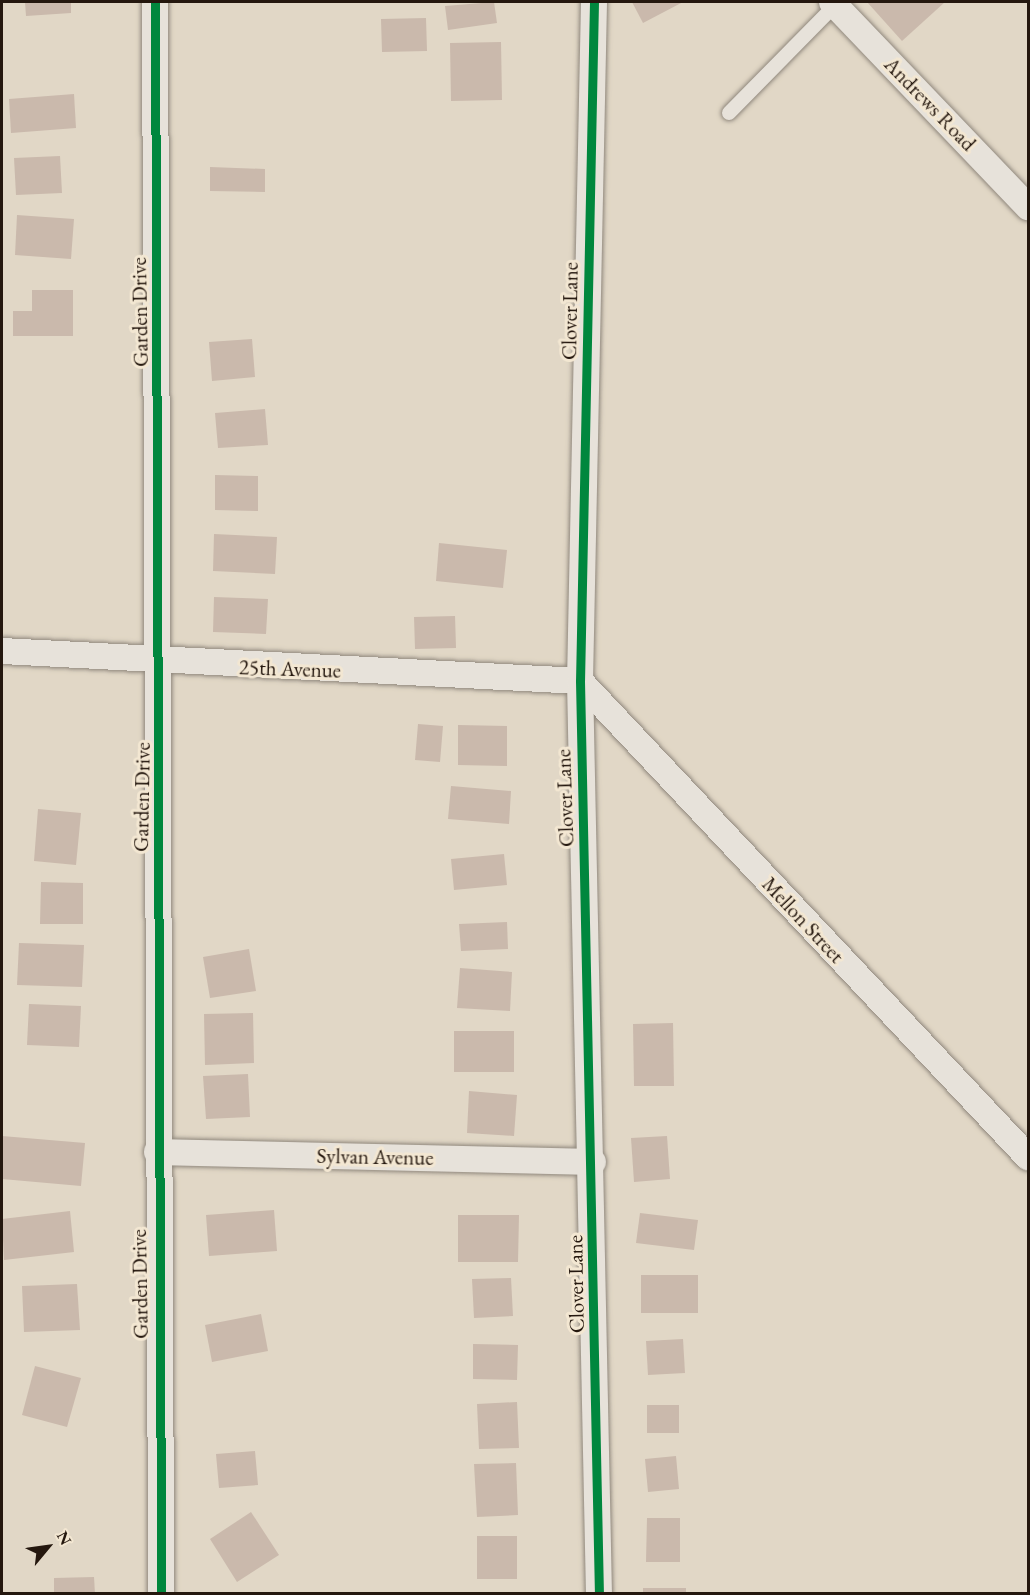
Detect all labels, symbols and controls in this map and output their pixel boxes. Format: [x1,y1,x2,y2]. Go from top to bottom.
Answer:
street label: Andrews Road [879,52,981,156]
street label: Garden Drive [126,257,154,367]
street label: Clover Lane [557,262,583,360]
street label: 25th Avenue [239,655,341,683]
street label: Garden Drive [128,742,156,852]
street label: Clover Lane [551,749,579,847]
street label: Mellon Street [757,872,849,968]
street label: Sylvan Avenue [316,1143,434,1171]
street label: Garden Drive [126,1229,154,1339]
street label: Clover Lane [563,1235,589,1333]
north arrow [18,1517,78,1577]
text: N [52,1527,77,1549]

